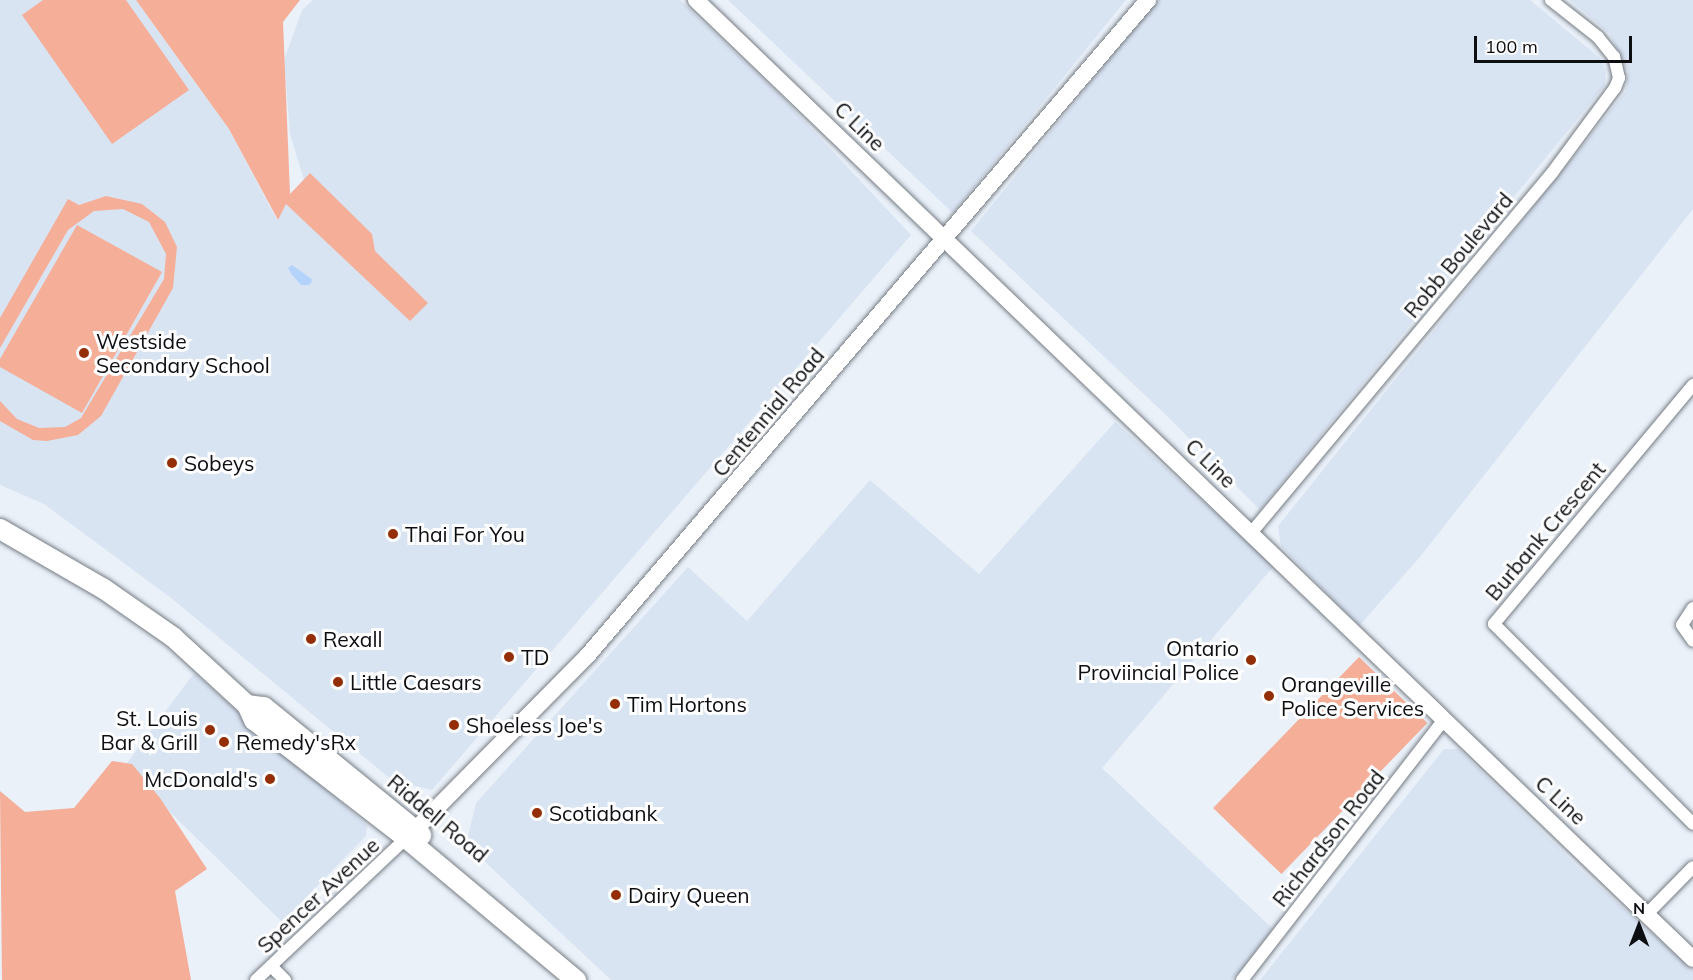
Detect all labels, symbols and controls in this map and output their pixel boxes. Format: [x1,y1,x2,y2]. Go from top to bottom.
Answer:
scale bar [1477,24,1634,62]
text: 100 m [1485,35,1538,58]
street label: C Line [830,96,890,156]
street label: Robb Boulevard [1398,187,1518,323]
place label: Westside Secondary School [96,328,270,378]
street label: Centennial Road [707,343,829,481]
marker: Westside Secondary School [77,346,91,360]
street label: C Line [1181,433,1241,493]
place label: Sobeys [184,450,254,476]
marker: Sobeys [165,456,179,470]
street label: Burbank Crescent [1480,457,1610,605]
place label: Thai For You [405,521,525,547]
marker: Thai For You [386,527,400,541]
place label: Rexall [323,626,382,652]
marker: Rexall [304,632,318,646]
place label: Ontario Proviincial Police [1077,635,1239,685]
place label: TD [521,644,549,670]
marker: TD [502,650,516,664]
marker: Ontario Proviincial Police [1244,653,1258,667]
place label: Little Caesars [350,669,482,695]
place label: Orangeville Police Services [1281,671,1424,721]
marker: Little Caesars [331,675,345,689]
marker: Orangeville Police Services [1262,689,1276,703]
place label: Tim Hortons [627,691,747,717]
marker: Tim Hortons [608,697,622,711]
place label: St. Louis Bar & Grill [100,705,198,755]
place label: Shoeless Joe's [466,712,603,738]
marker: Shoeless Joe's [447,718,461,732]
marker: St. Louis Bar & Grill [203,723,217,737]
place label: Remedy'sRx [236,729,356,755]
marker: Remedy'sRx [217,735,231,749]
street label: Richardson Road [1267,765,1389,911]
place label: McDonald's [144,766,258,792]
street label: Riddell Road [383,769,493,867]
street label: C Line [1530,770,1592,830]
marker: McDonald's [263,772,277,786]
place label: Scotiabank [549,800,657,826]
marker: Scotiabank [530,806,544,820]
street label: Spencer Avenue [252,832,384,958]
place label: Dairy Queen [628,882,750,908]
marker: Dairy Queen [609,888,623,902]
north arrow [1609,896,1669,956]
text: N [1633,898,1645,918]

